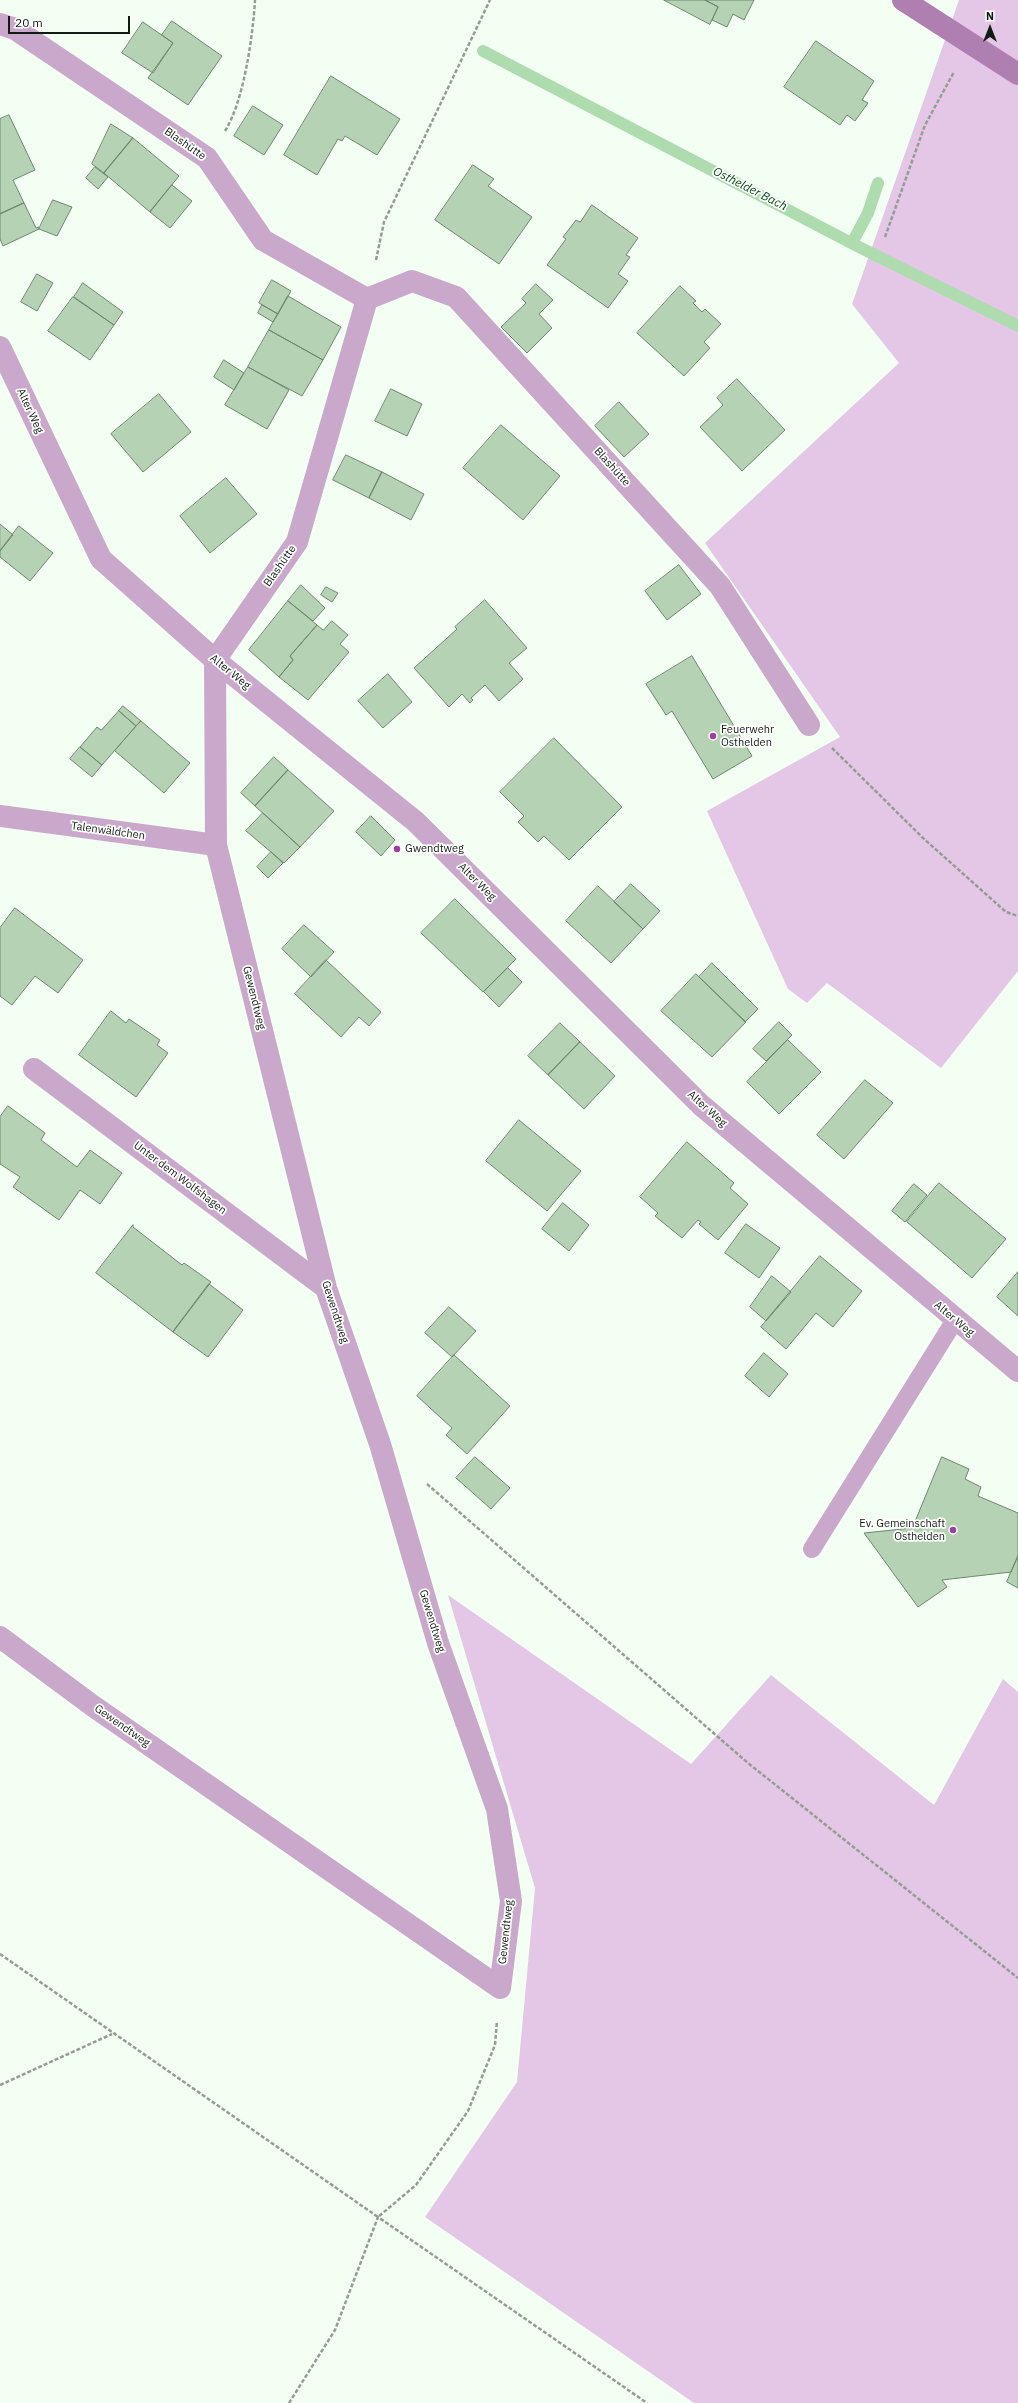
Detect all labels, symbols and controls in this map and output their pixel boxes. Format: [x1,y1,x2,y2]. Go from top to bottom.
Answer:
scale bar [10,8,132,34]
north arrow [970,8,1010,48]
text: N [986,9,994,23]
text: 20 m [15,15,43,30]
street label: Blashütte [162,125,208,163]
water label: Osthelder Bach [711,164,789,214]
street label: Alter Weg [14,386,46,436]
street label: Blashütte [591,445,633,489]
street label: Blashütte [261,543,299,589]
street label: Alter Weg [207,652,253,692]
place label: Feuerwehr Osthelden [721,723,774,749]
marker: Feuerwehr Osthelden [708,731,718,741]
street label: Talenwäldchen [70,819,146,843]
place label: Gwendtweg [405,842,464,856]
marker: Gwendtweg [392,844,402,854]
street label: Alter Weg [455,860,499,904]
street label: Gewendtweg [240,965,268,1031]
street label: Alter Weg [685,1088,729,1130]
street label: Unter dem Wolfshagen [131,1139,229,1217]
street label: Gewendtweg [319,1279,351,1345]
street label: Alter Weg [931,1299,977,1339]
place label: Ev. Gemeinschaft Osthelden [859,1517,945,1543]
marker: Ev. Gemeinschaft Osthelden [948,1525,958,1535]
street label: Gewendtweg [416,1588,448,1654]
street label: Gewendtweg [92,1702,152,1750]
street label: Gewendtweg [496,1899,516,1965]

